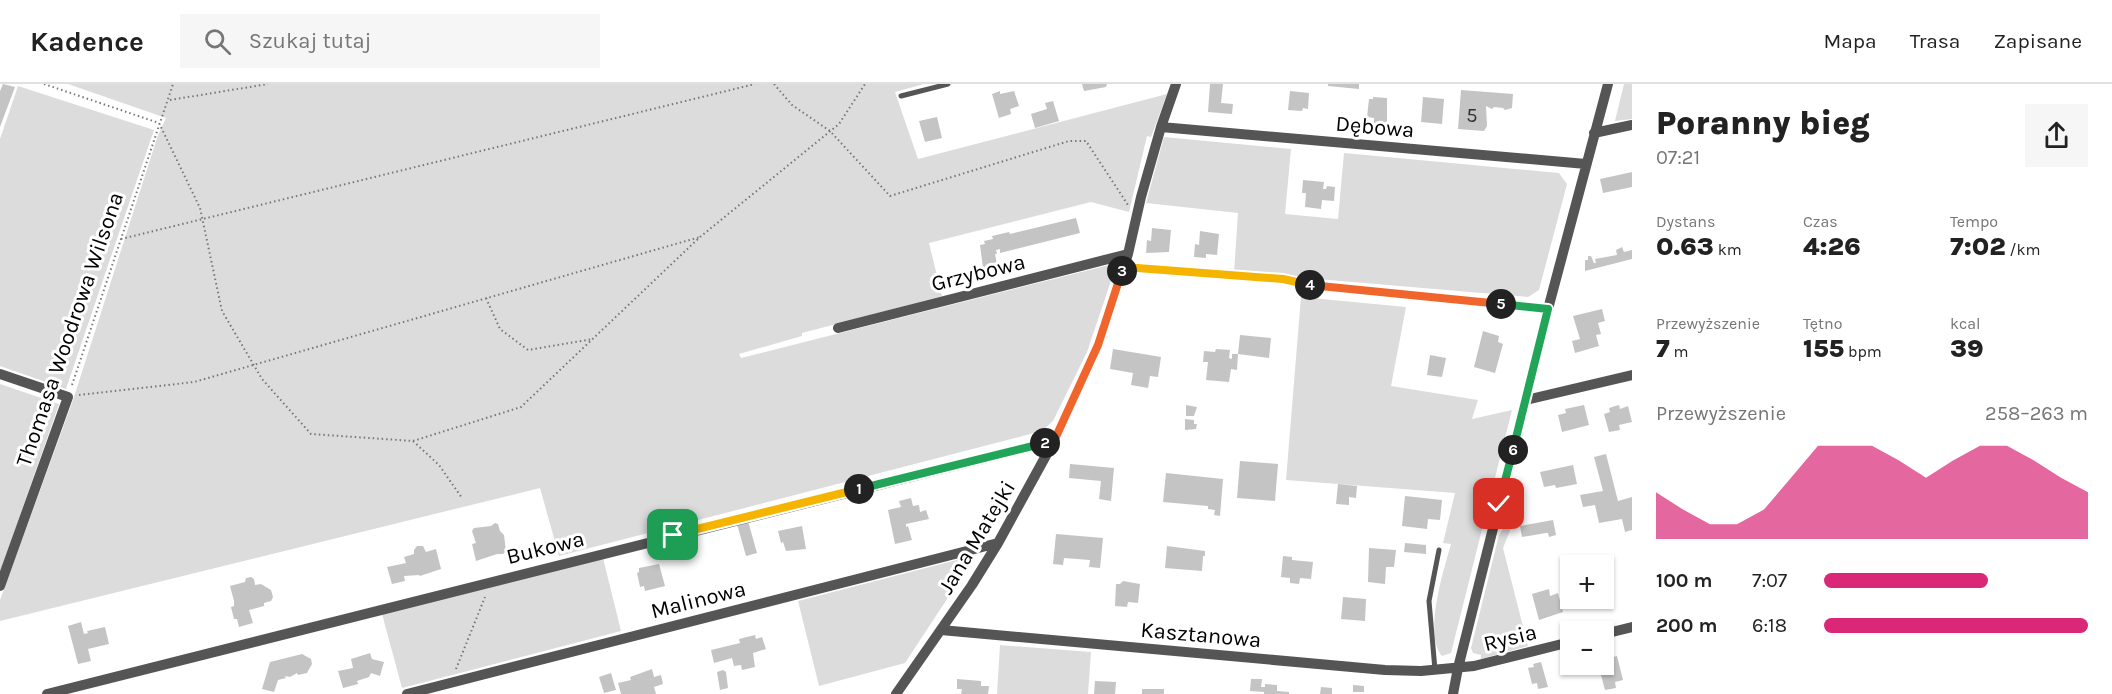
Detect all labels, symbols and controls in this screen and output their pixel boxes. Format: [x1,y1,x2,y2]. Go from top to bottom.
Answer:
search box [180,14,600,68]
text: Kadence [30,25,144,58]
icon: search [201,25,234,58]
text: Szukaj tutaj [249,28,371,54]
text: Mapa [1824,29,1877,53]
text: Trasa [1910,29,1960,53]
text: Zapisane [1993,29,2082,53]
house number: 5 [1466,104,1478,127]
text: Poranny bieg [1656,104,1870,142]
button: share [2025,104,2088,167]
street label: Dębowa [1334,111,1415,143]
text: 07:21 [1656,146,1700,169]
street label: Thomasa Woodrowa Wilsona [11,189,129,470]
text: Dystans [1656,212,1715,231]
text: Czas [1803,212,1838,231]
text: Tempo [1950,212,1998,231]
text: 0.63 [1656,231,1714,262]
text: 4:26 [1803,231,1861,262]
text: 7:02 [1950,231,2006,262]
text: km [1714,240,1742,259]
text: /km [2006,240,2040,259]
street label: Grzybowa [929,249,1028,297]
pin: 3 [1107,256,1137,286]
text: 3 [1117,261,1127,280]
pin: 4 [1295,270,1325,300]
text: 4 [1305,275,1315,294]
pin: 5 [1486,289,1516,319]
text: 5 [1496,294,1506,313]
text: Przewyższenie [1656,314,1760,333]
text: Tętno [1803,314,1842,333]
text: kcal [1950,314,1981,333]
text: 7 [1656,333,1670,364]
text: 155 [1803,333,1844,364]
text: 39 [1950,333,1984,364]
text: m [1670,342,1688,361]
text: bpm [1844,342,1882,361]
text: Przewyższenie [1656,402,1786,425]
text: 258–263 m [1985,402,2088,425]
pin: 2 [1030,428,1060,458]
text: 2 [1040,433,1050,452]
pin: 6 [1498,435,1528,465]
text: 6 [1508,440,1518,459]
pin: 1 [844,474,874,504]
street label: Jana Matejki [933,476,1021,599]
pin [1473,478,1524,529]
text: 1 [856,479,862,498]
icon: check [1482,487,1515,520]
pin [647,509,698,560]
icon: arrive [656,518,689,551]
street label: Bukowa [504,526,587,570]
map controls [1560,555,1614,675]
button: + [1560,555,1614,609]
text: 100 m [1656,569,1712,592]
text: 7:07 [1752,569,1787,592]
street label: Malinowa [648,576,748,624]
text: 200 m [1656,614,1717,637]
text: 6:18 [1752,614,1787,637]
street label: Kasztanowa [1139,617,1262,653]
street label: Rysia [1481,619,1540,657]
button: − [1560,621,1614,675]

